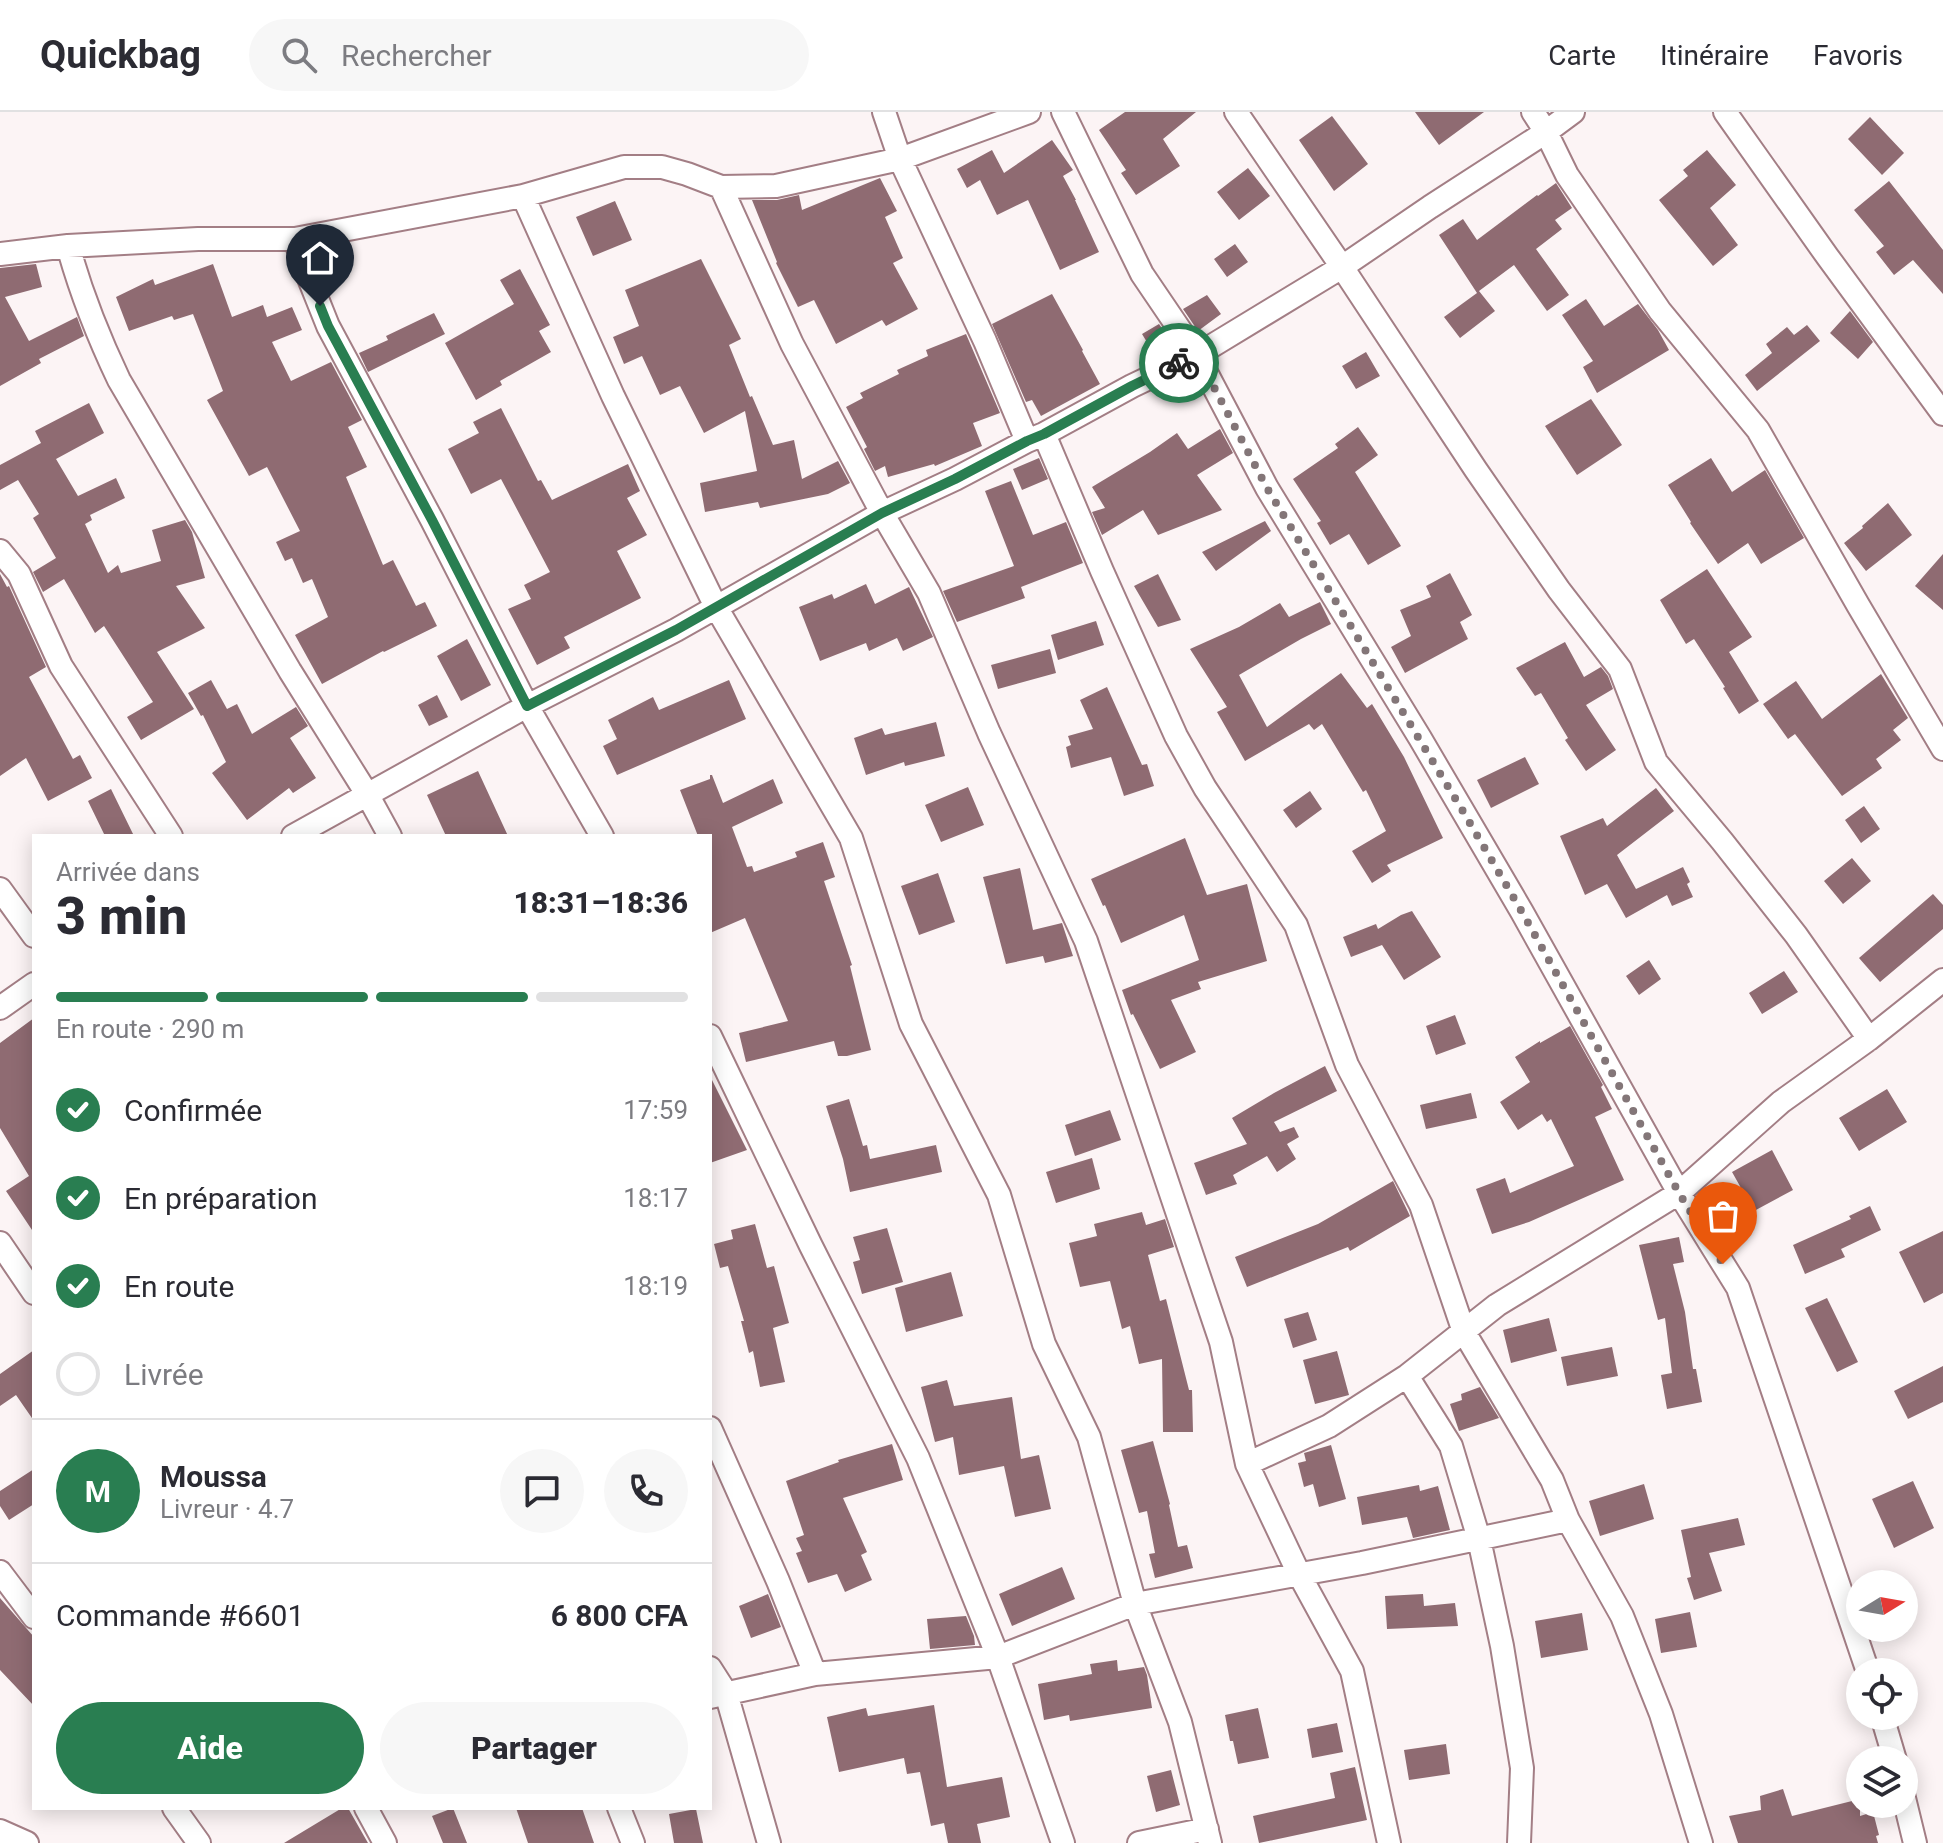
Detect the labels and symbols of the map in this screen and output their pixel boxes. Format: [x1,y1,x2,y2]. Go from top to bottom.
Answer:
pin [286,224,354,306]
courier [1139,323,1219,403]
pin [1689,1182,1757,1264]
north arrow [1846,1570,1918,1642]

